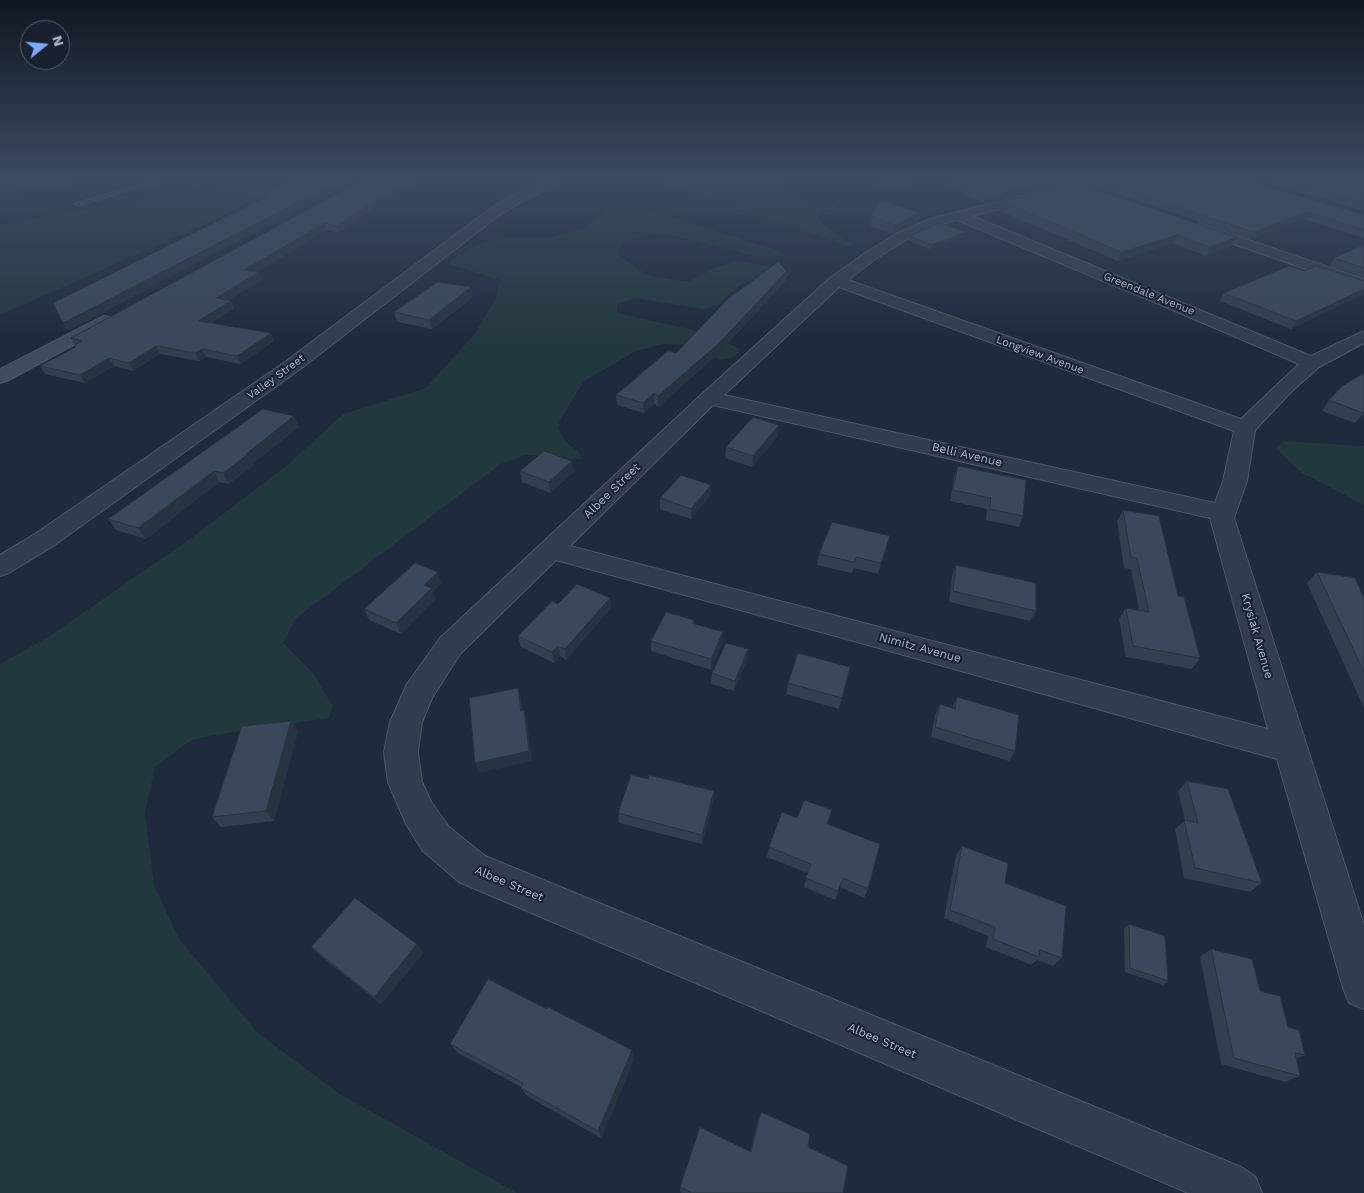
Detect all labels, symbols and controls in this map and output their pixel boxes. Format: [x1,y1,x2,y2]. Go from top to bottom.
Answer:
north arrow [20,20,70,70]
text: N [49,34,68,48]
street label: Greendale Avenue [1101,270,1197,318]
street label: Longview Avenue [994,333,1086,377]
street label: Valley Street [245,352,307,402]
street label: Belli Avenue [930,440,1004,470]
street label: Albee Street [581,460,643,522]
street label: Krysiak Avenue [1238,592,1276,680]
street label: Nimitz Avenue [877,630,963,666]
street label: Albee Street [473,863,545,905]
street label: Albee Street [846,1020,918,1062]

